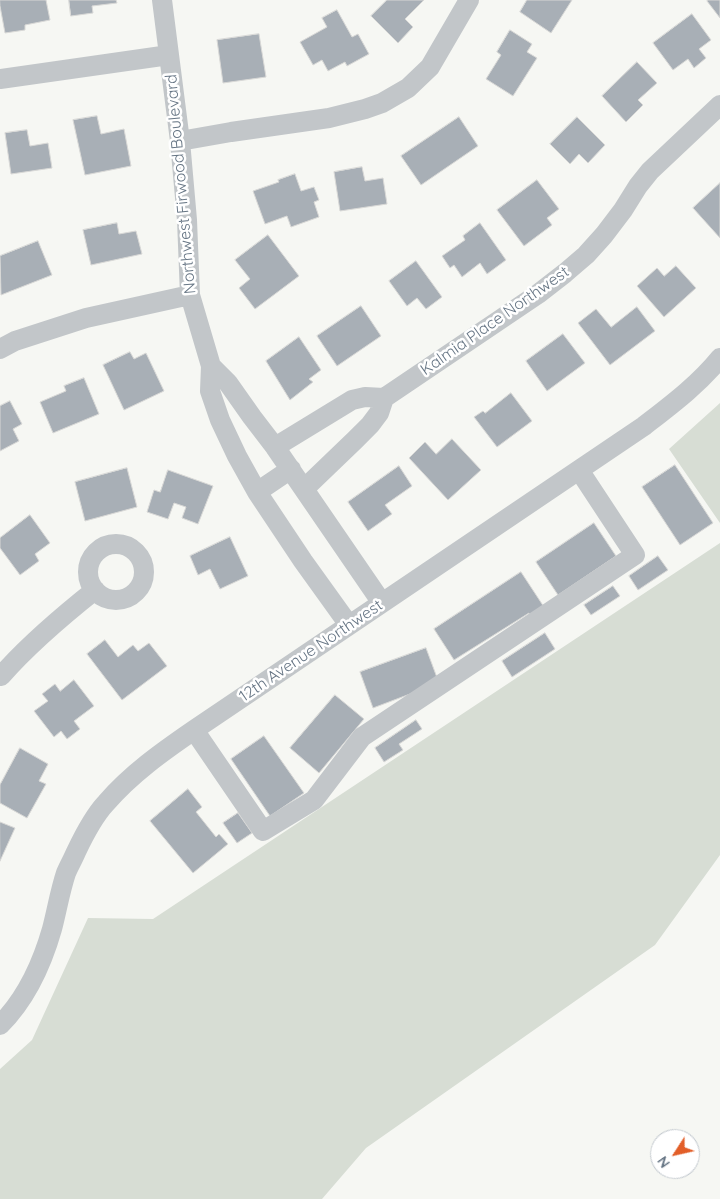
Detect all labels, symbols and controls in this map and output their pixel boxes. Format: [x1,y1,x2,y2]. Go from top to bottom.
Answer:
street label: Northwest Firwood Boulevard [162,73,200,295]
street label: Kalmia Place Northwest [417,262,573,380]
street label: 12th Avenue Northwest [236,596,386,706]
north arrow [650,1129,700,1179]
text: N [653,1153,674,1171]

